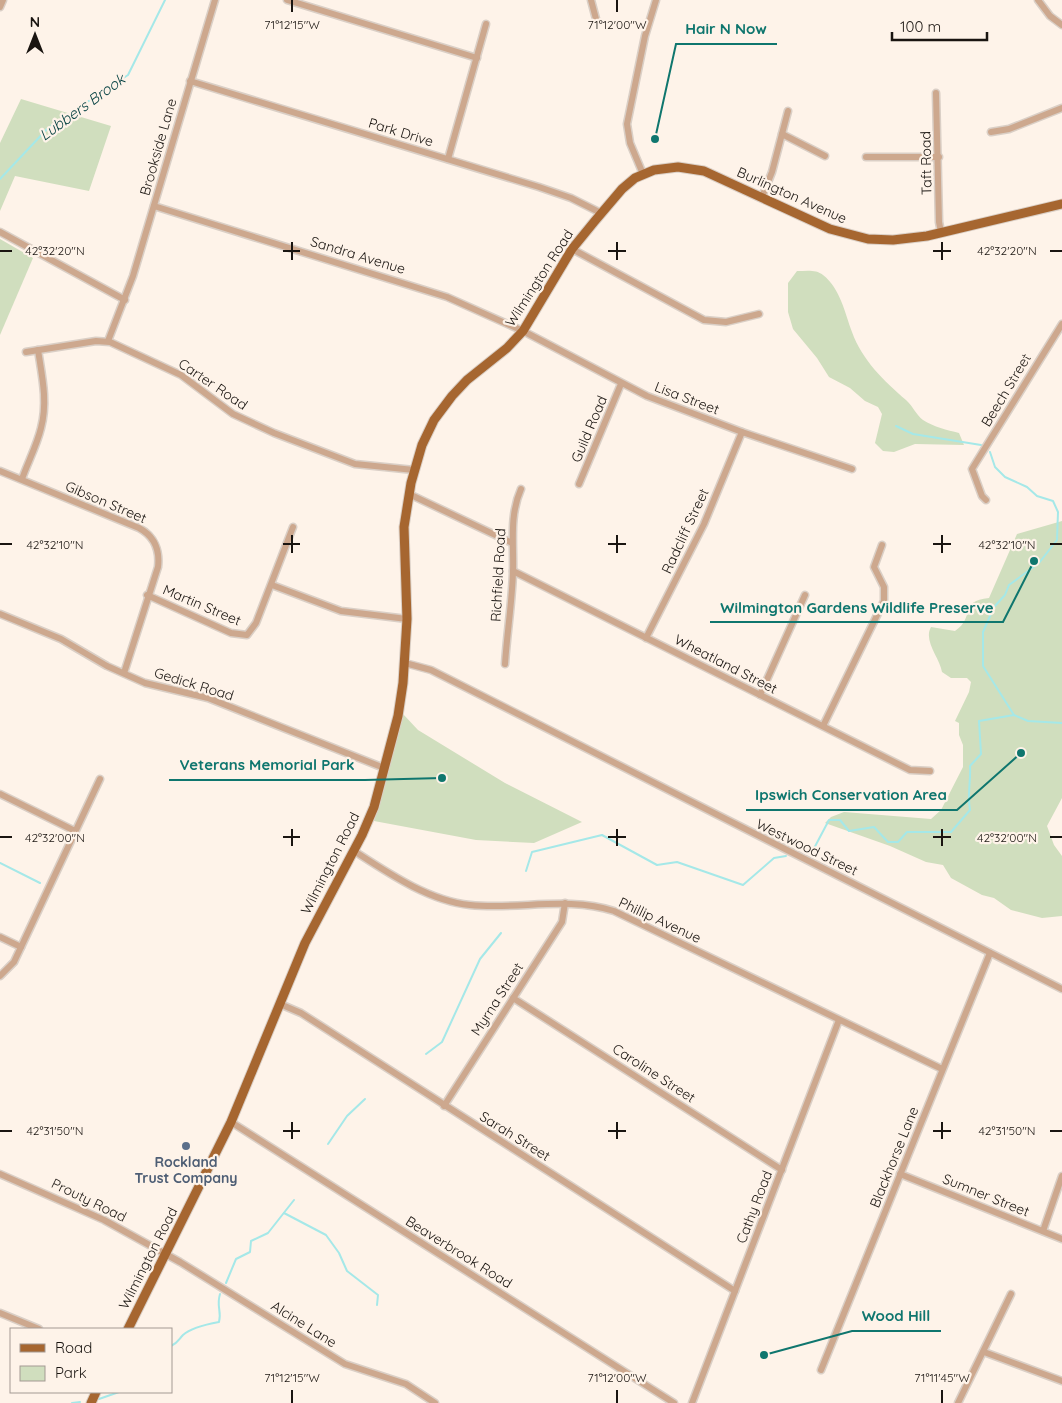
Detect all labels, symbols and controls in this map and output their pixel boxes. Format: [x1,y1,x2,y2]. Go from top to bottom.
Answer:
north arrow [10,10,60,60]
scale bar [892,10,987,42]
text: N [30,13,40,31]
callout: Hair N Now [676,14,777,44]
text: 71°12'15"W [264,17,320,32]
text: 71°12'00"W [587,17,647,32]
text: 100 m [900,17,941,36]
text: Hair N Now [685,19,767,38]
water label: Lubbers Brook [35,68,130,144]
street label: Brookside Lane [136,96,180,198]
street label: Park Drive [366,114,436,150]
street label: Taft Road [916,131,936,195]
street label: Burlington Avenue [734,163,850,227]
street label: Wilmington Road [501,226,577,330]
street label: Sandra Avenue [308,232,408,278]
text: 42°32'20"N [25,243,85,258]
text: 42°32'20"N [977,243,1037,258]
street label: Beech Street [977,350,1035,430]
street label: Carter Road [175,354,251,414]
street label: Lisa Street [652,377,722,419]
street label: Guild Road [567,393,611,465]
street label: Gibson Street [63,477,150,527]
street label: Radcliff Street [657,485,713,577]
street label: Richfield Road [487,528,509,622]
text: 42°32'10"N [26,537,84,552]
text: 42°32'10"N [978,537,1036,552]
street label: Martin Street [160,580,244,630]
callout: Wilmington Gardens Wildlife Preserve [710,592,1003,622]
text: Wilmington Gardens Wildlife Preserve [720,598,994,617]
street label: Wheatland Street [672,630,781,698]
street label: Gedick Road [152,663,236,705]
callout: Veterans Memorial Park [169,750,365,780]
text: Veterans Memorial Park [179,755,355,774]
callout: Ipswich Conservation Area [746,780,957,810]
text: Ipswich Conservation Area [755,785,947,804]
street label: Wilmington Road [297,809,363,917]
street label: Westwood Street [753,815,861,880]
text: 42°32'00"N [25,830,85,845]
text: 42°32'00"N [977,830,1037,845]
street label: Phillip Avenue [616,893,704,947]
street label: Myrna Street [467,959,527,1039]
street label: Caroline Street [609,1039,699,1107]
street label: Blackhorse Lane [866,1104,923,1210]
street label: Sarah Street [476,1107,554,1165]
text: 42°31'50"N [26,1123,84,1138]
text: 42°31'50"N [978,1123,1036,1138]
marker: Rockland Trust Company [180,1140,192,1152]
place label: Rockland Trust Company [134,1153,238,1187]
street label: Cathy Road [732,1168,776,1246]
street label: Sumner Street [940,1169,1032,1221]
street label: Prouty Road [49,1174,129,1226]
street label: Wilmington Road [115,1204,181,1312]
street label: Beaverbrook Road [402,1212,516,1292]
street label: Alcine Lane [268,1297,340,1351]
callout: Wood Hill [852,1301,941,1331]
text: Wood Hill [862,1306,930,1325]
legend [10,1328,172,1393]
text: Road [55,1338,92,1357]
text: Park [55,1363,87,1382]
text: 71°12'15"W [264,1370,320,1385]
text: 71°12'00"W [587,1370,647,1385]
text: 71°11'45"W [914,1370,970,1385]

